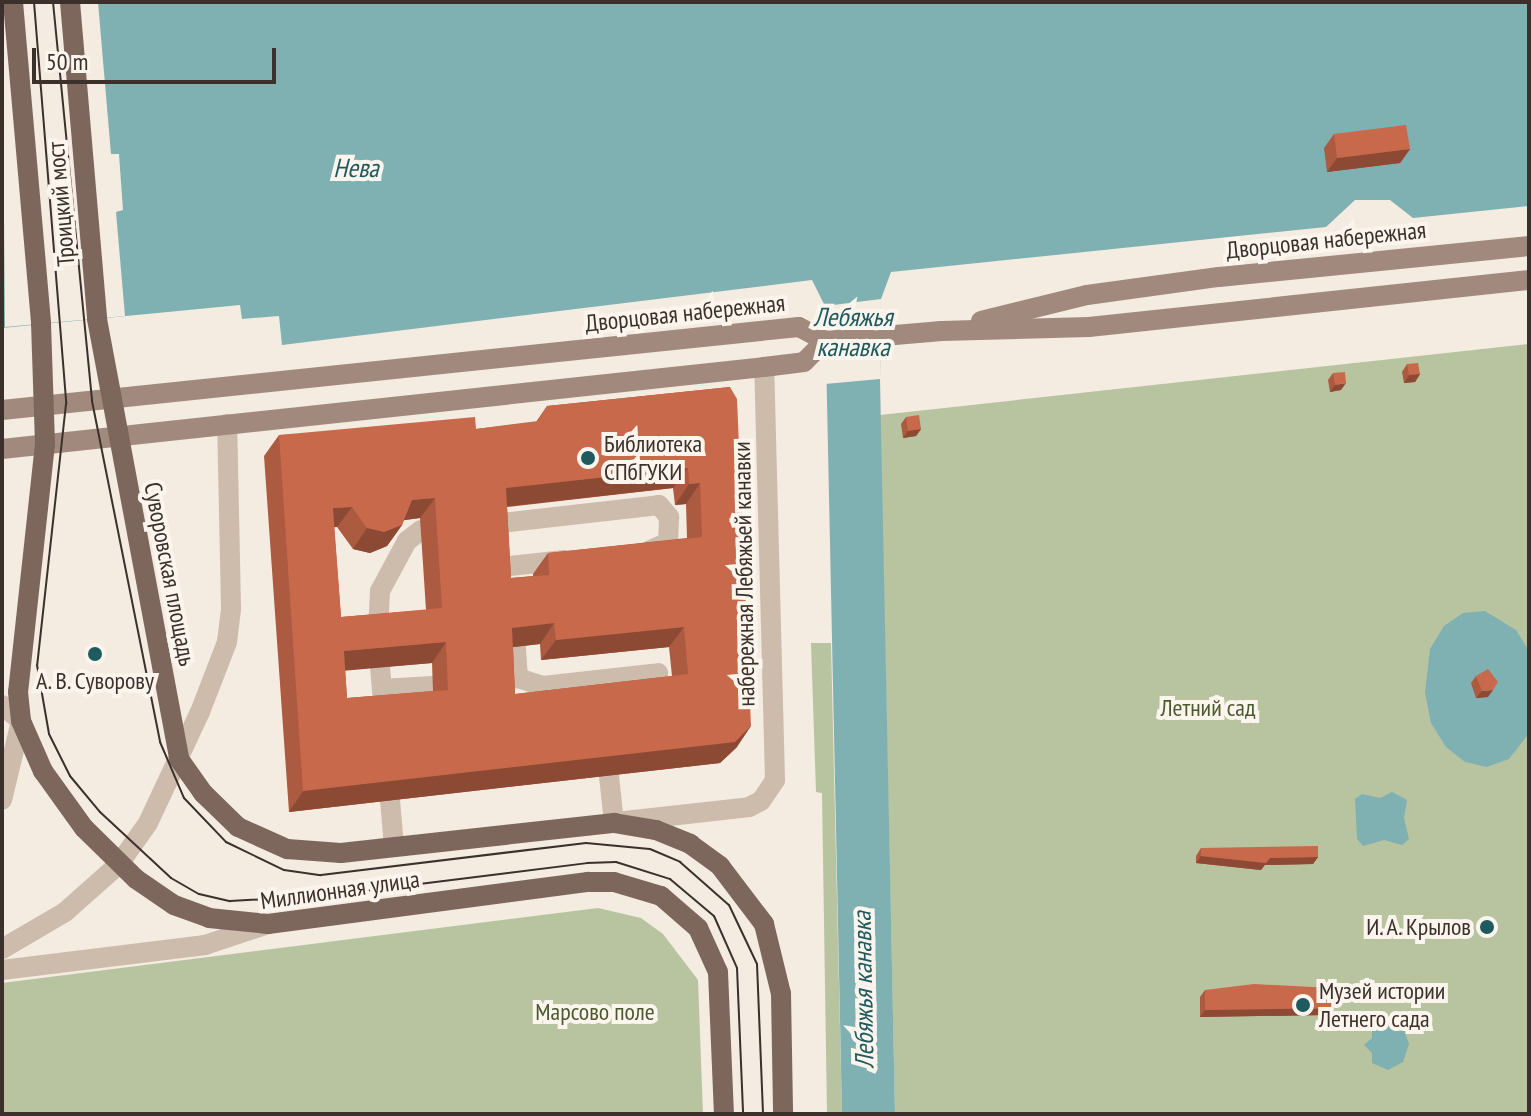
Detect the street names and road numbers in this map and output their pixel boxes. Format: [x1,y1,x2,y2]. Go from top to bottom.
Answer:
street label: Троицкий мост [41,141,81,267]
street label: Дворцовая набережная [1225,215,1427,265]
street label: Дворцовая набережная [584,288,786,338]
street label: набережная Лебяжьей канавки [727,441,761,707]
street label: Суворовская площадь [138,480,202,668]
street label: Миллионная улица [259,865,421,915]

